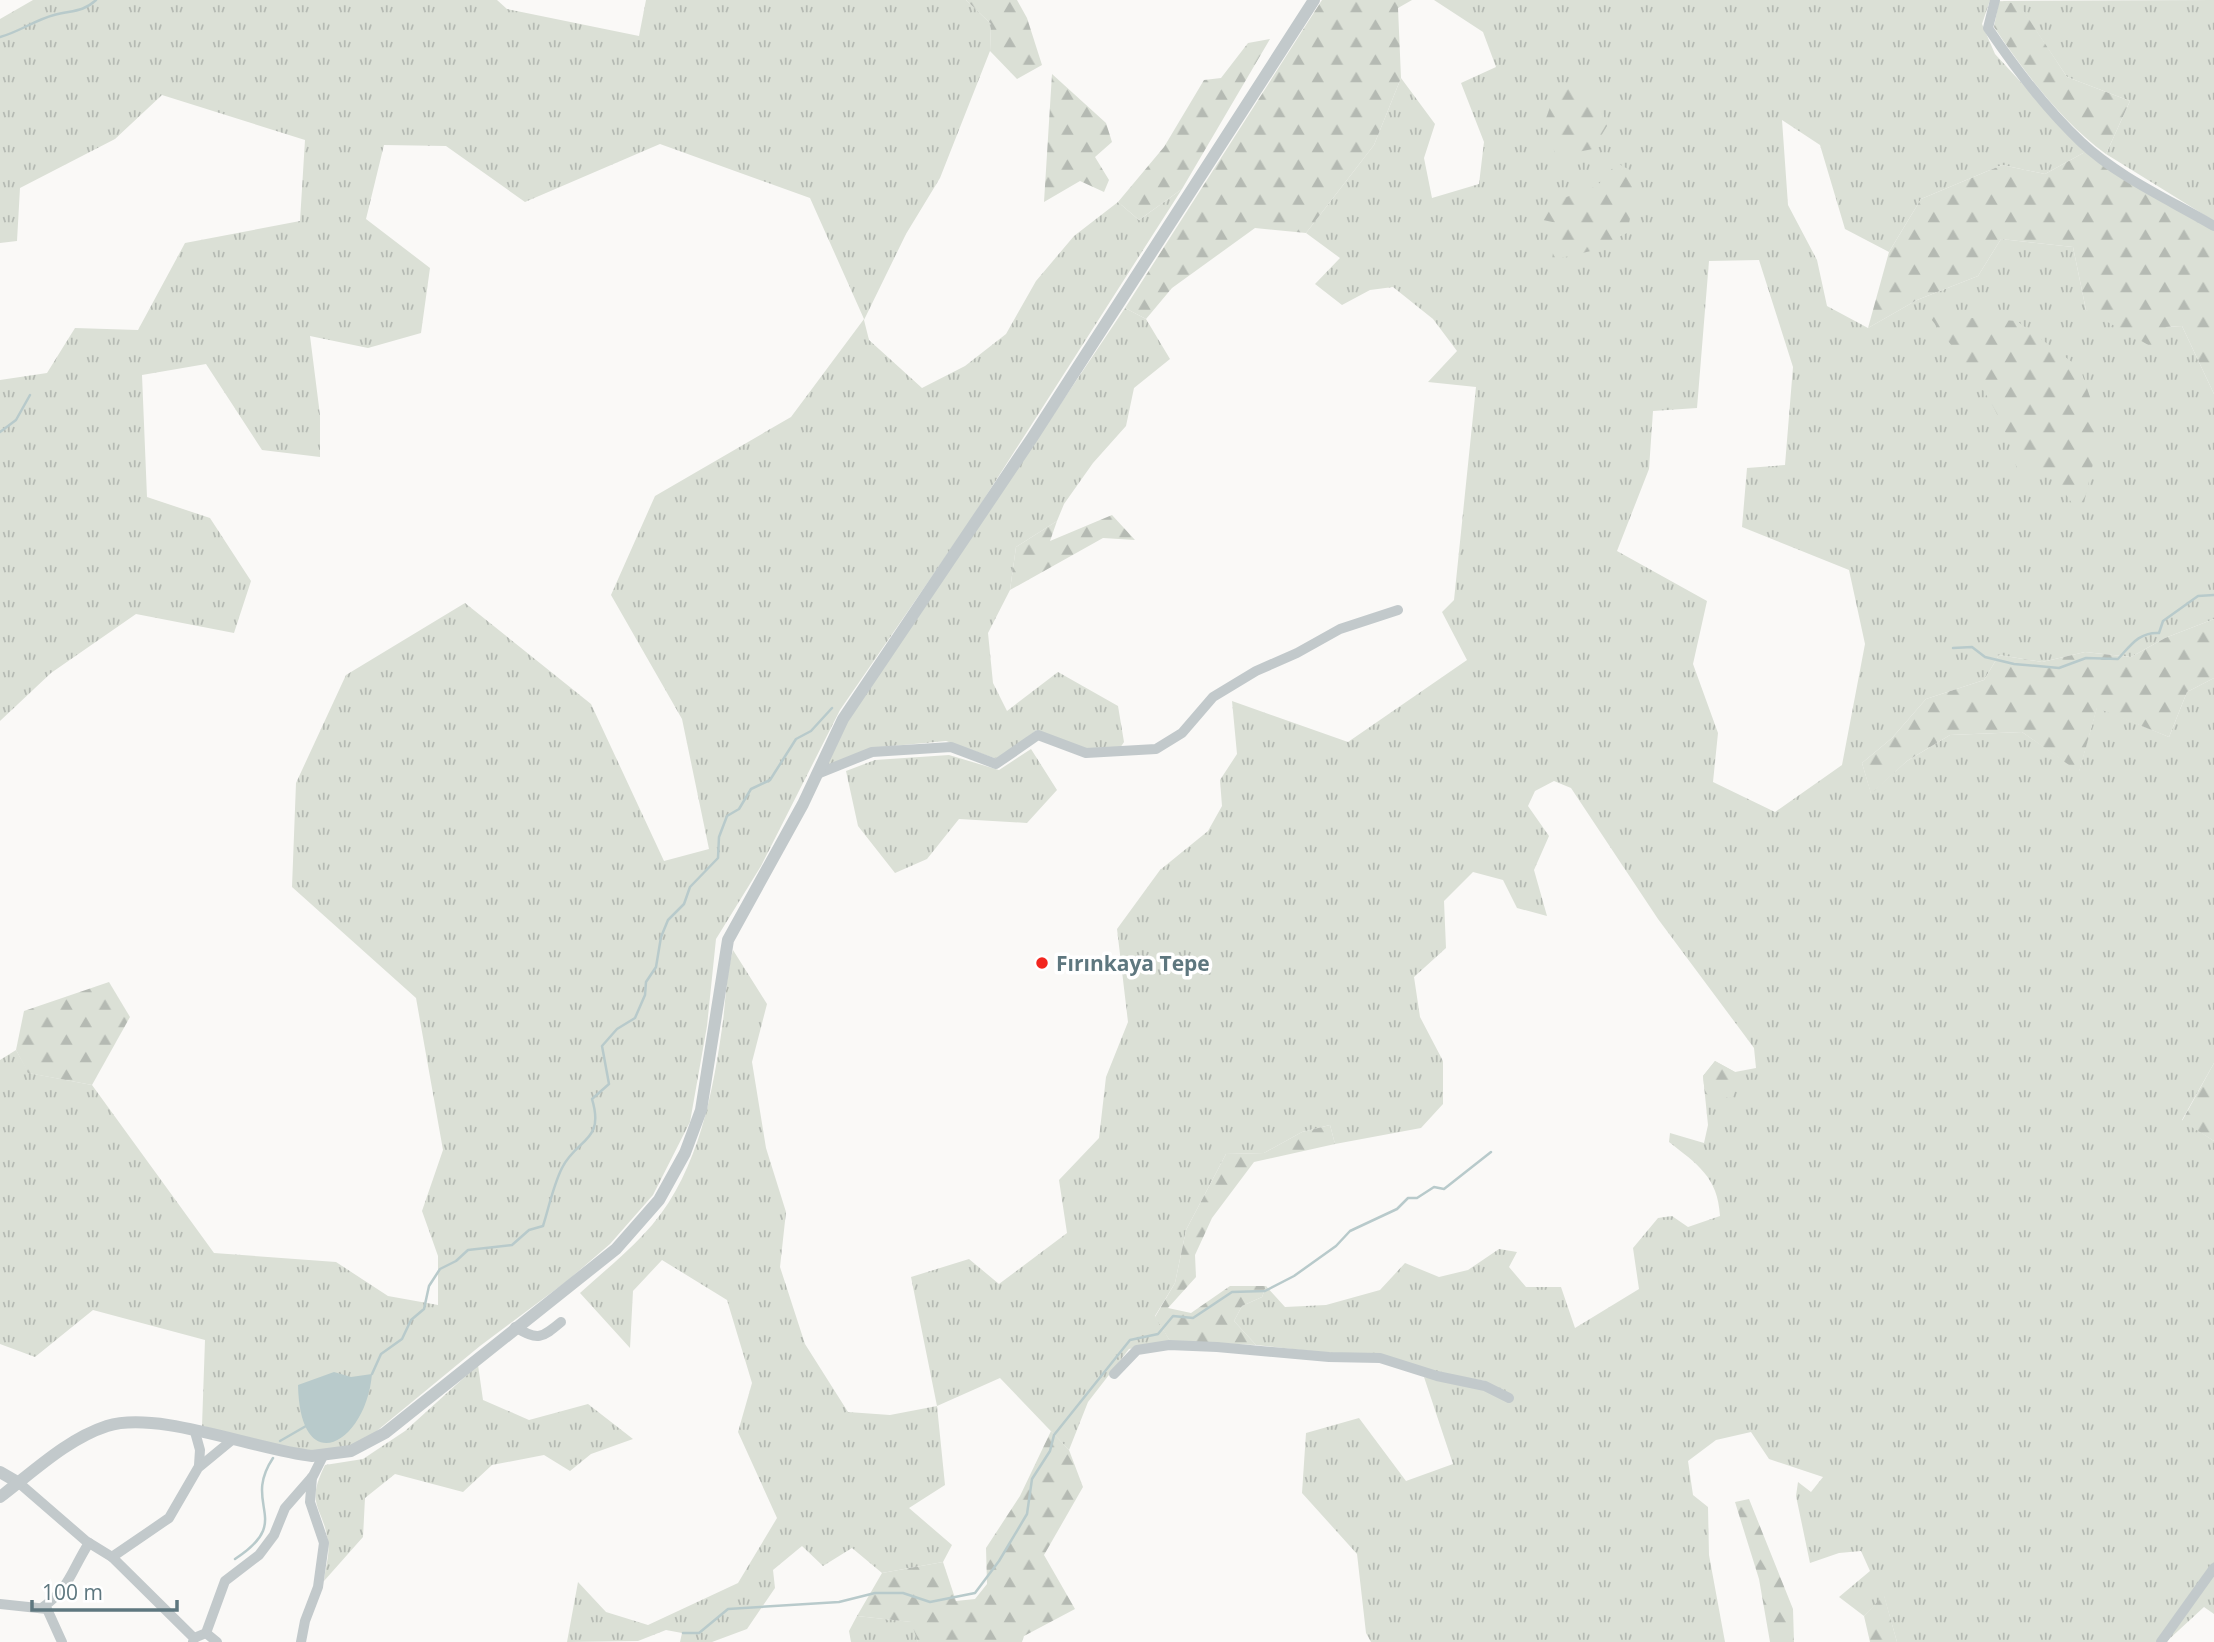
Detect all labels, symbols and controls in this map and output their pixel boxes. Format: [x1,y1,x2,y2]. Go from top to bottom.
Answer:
place label: Fırınkaya Tepe [1056,949,1210,977]
marker: Fırınkaya Tepe [1034,955,1050,971]
scale bar [32,1568,177,1612]
text: 100 m [42,1578,103,1606]

